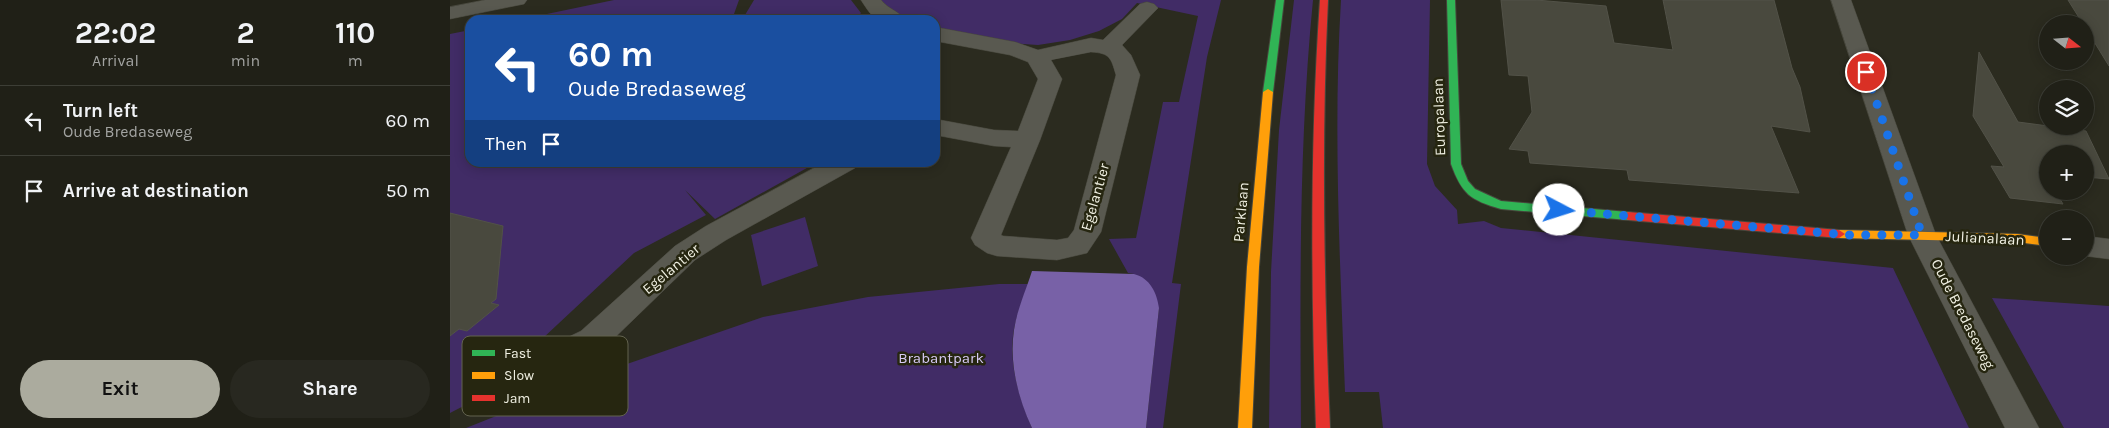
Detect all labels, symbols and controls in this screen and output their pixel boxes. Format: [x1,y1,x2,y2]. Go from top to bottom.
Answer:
text: 22:02 [75,15,156,51]
text: 2 [236,15,255,51]
text: 110 [335,15,375,51]
north arrow [2039,15,2094,70]
map controls [2039,15,2094,265]
text: 60 m [568,34,653,75]
icon: left [485,35,550,100]
text: Arrival [92,51,139,70]
text: min [231,51,260,70]
text: m [348,51,363,70]
pin [1845,51,1887,93]
icon: arrive [1852,58,1880,86]
text: Oude Bredaseweg [568,76,746,102]
street label: Europalaan [1429,78,1449,156]
button: layers [2039,80,2094,135]
text: Turn left [63,100,138,122]
icon: left [20,107,48,135]
text: 60 m [386,110,430,132]
text: Oude Bredaseweg [63,122,192,141]
icon: arrive [537,130,565,158]
text: Then [485,133,527,155]
button: + [2039,145,2094,200]
street label: Egelantier [1077,161,1113,233]
icon: arrive [20,177,48,205]
text: Arrive at destination [63,180,249,202]
text: 50 m [386,180,430,202]
street label: Parklaan [1229,181,1253,243]
position arrow [1532,183,1584,235]
button: − [2039,210,2094,265]
street label: Julianalaan [1945,227,2025,249]
street label: Egelantier [639,239,704,298]
street label: Oude Bredaseweg [1927,256,1999,373]
legend [462,336,628,416]
text: Fast [504,345,531,362]
park label: Brabantpark [898,349,984,367]
button: Exit [20,360,220,418]
button: Share [230,360,430,418]
text: Slow [504,367,534,384]
text: Jam [504,390,530,407]

